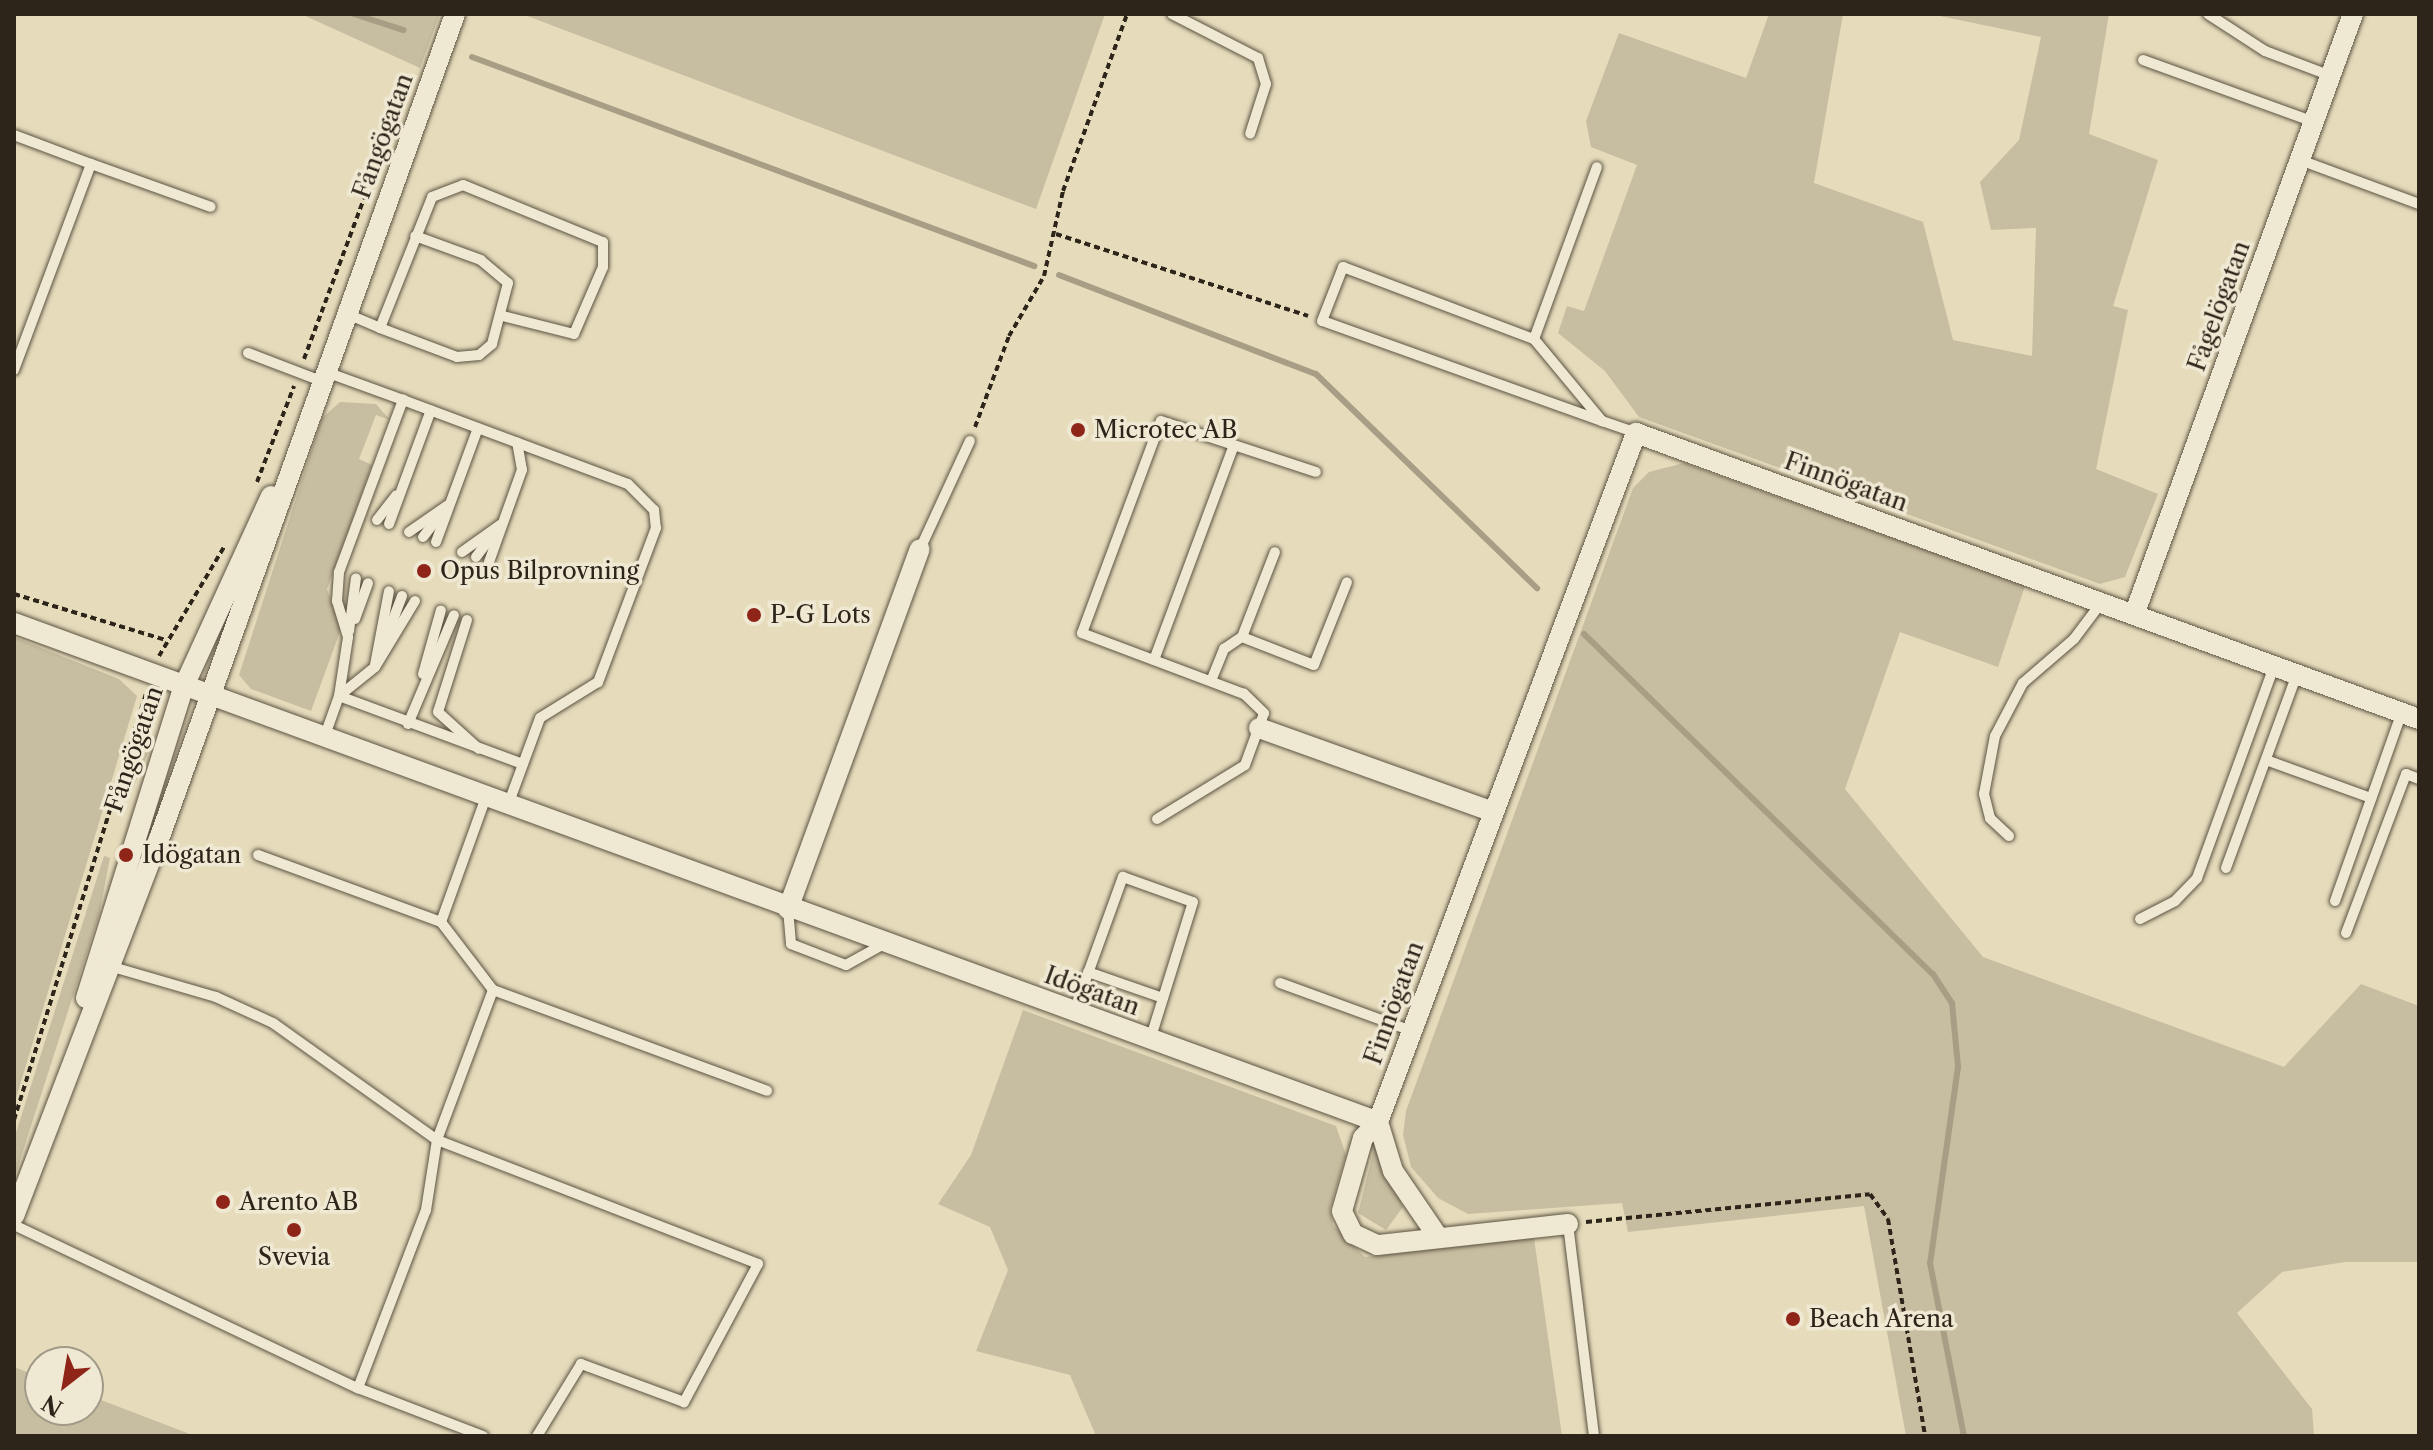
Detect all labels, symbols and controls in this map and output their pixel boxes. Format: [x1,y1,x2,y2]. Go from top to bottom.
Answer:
street label: Fångögatan [347,69,419,203]
street label: Fågelögatan [2182,237,2256,375]
place label: Microtec AB [1094,416,1238,444]
marker: Microtec AB [1069,421,1087,439]
street label: Finnögatan [1780,446,1912,518]
place label: Opus Bilprovning [440,557,639,585]
marker: Opus Bilprovning [415,562,433,580]
place label: P-G Lots [770,601,871,629]
marker: P-G Lots [745,606,763,624]
street label: Fångögatan [99,682,169,816]
place label: Idögatan [142,841,241,869]
marker: Idögatan [117,846,135,864]
street label: Finnögatan [1358,937,1430,1069]
street label: Idögatan [1040,960,1144,1022]
place label: Arento AB [239,1188,359,1216]
marker: Arento AB [214,1193,232,1211]
marker: Svevia [285,1221,303,1239]
place label: Svevia [258,1243,330,1271]
place label: Beach Arena [1809,1305,1955,1333]
marker: Beach Arena [1784,1310,1802,1328]
north arrow [24,1346,104,1426]
text: N [37,1389,68,1422]

